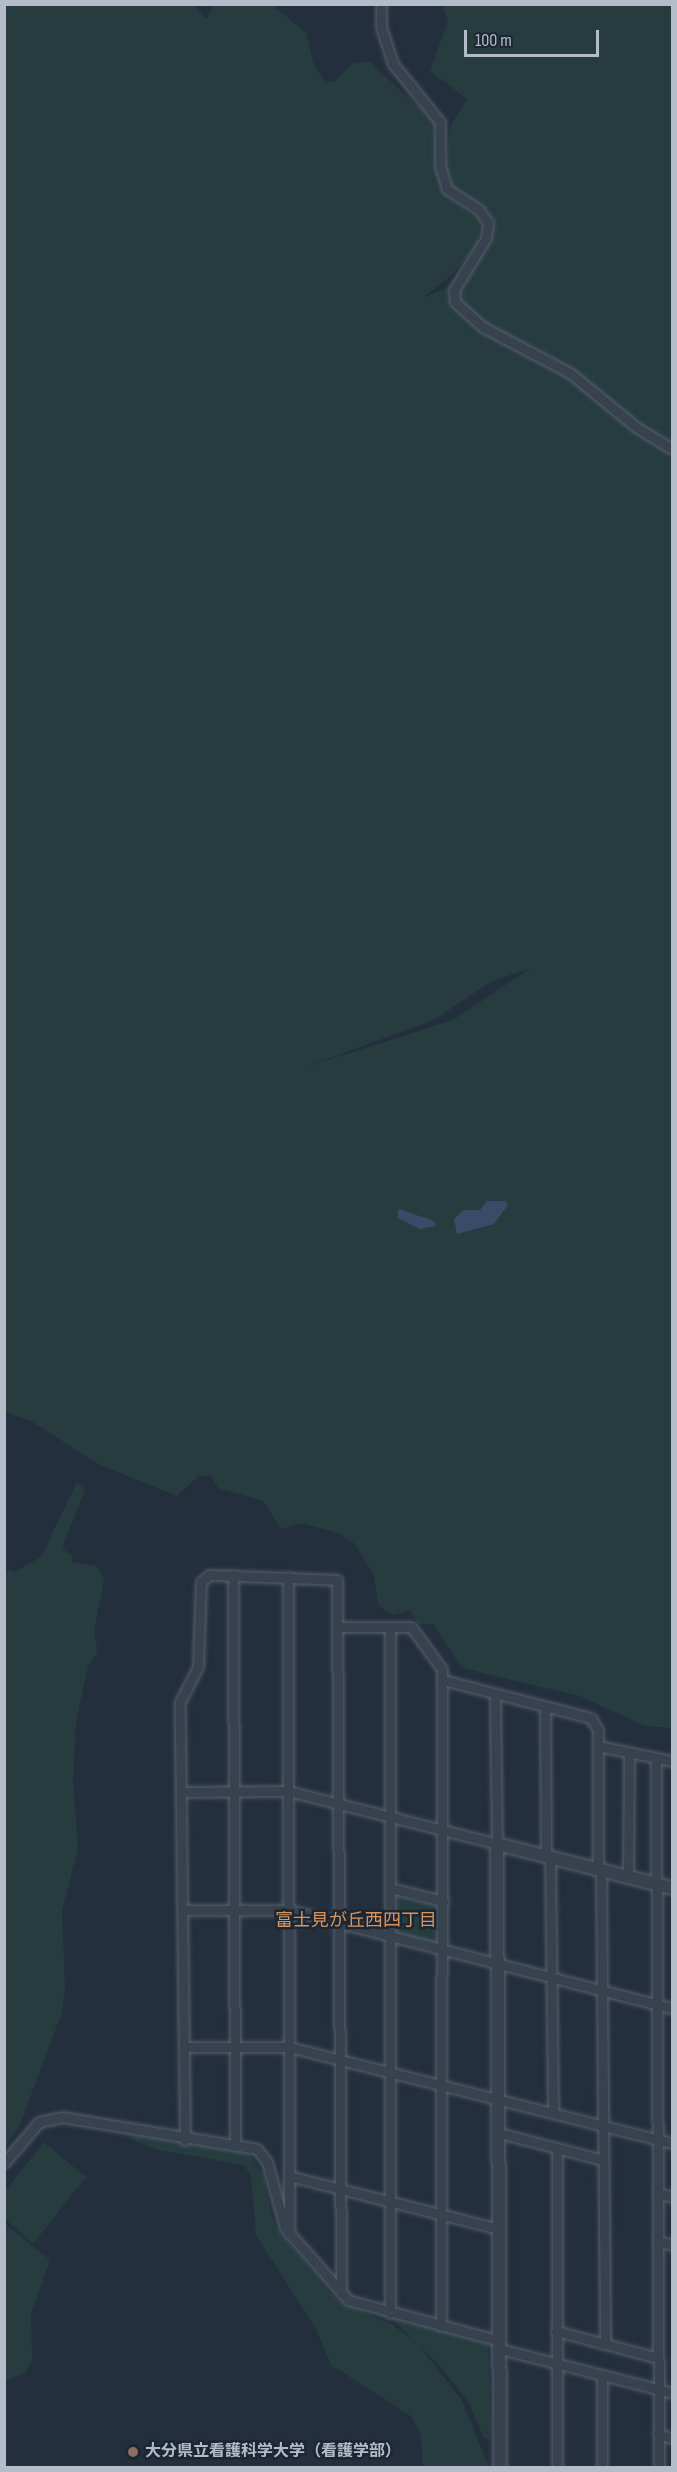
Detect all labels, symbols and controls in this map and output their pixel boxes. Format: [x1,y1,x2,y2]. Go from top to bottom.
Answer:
scale bar [467,18,602,56]
text: 100 m [475,30,512,51]
district label: 富士見が丘西四丁目 [275,1910,437,1932]
place label: 大分県立看護科学大学（看護学部） [145,2442,401,2462]
marker: 大分県立看護科学大学（看護学部） [126,2445,140,2459]

